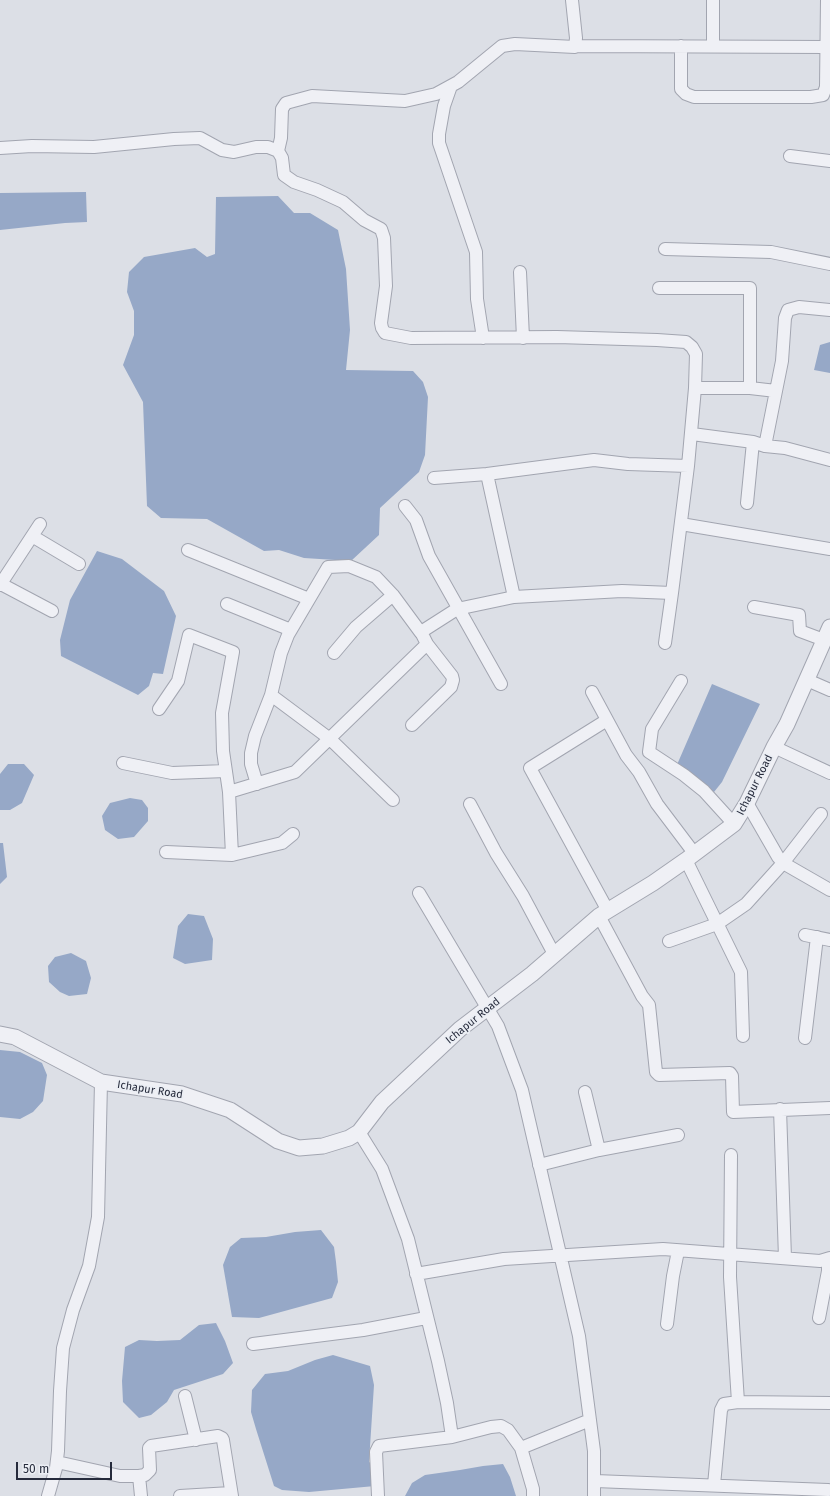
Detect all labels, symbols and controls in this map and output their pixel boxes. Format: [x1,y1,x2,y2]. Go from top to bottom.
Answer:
street label: Ichapur Road [734,752,776,818]
street label: Ichapur Road [443,995,503,1047]
street label: Ichapur Road [116,1078,184,1102]
scale bar [18,1454,114,1480]
text: 50 m [23,1462,49,1476]

